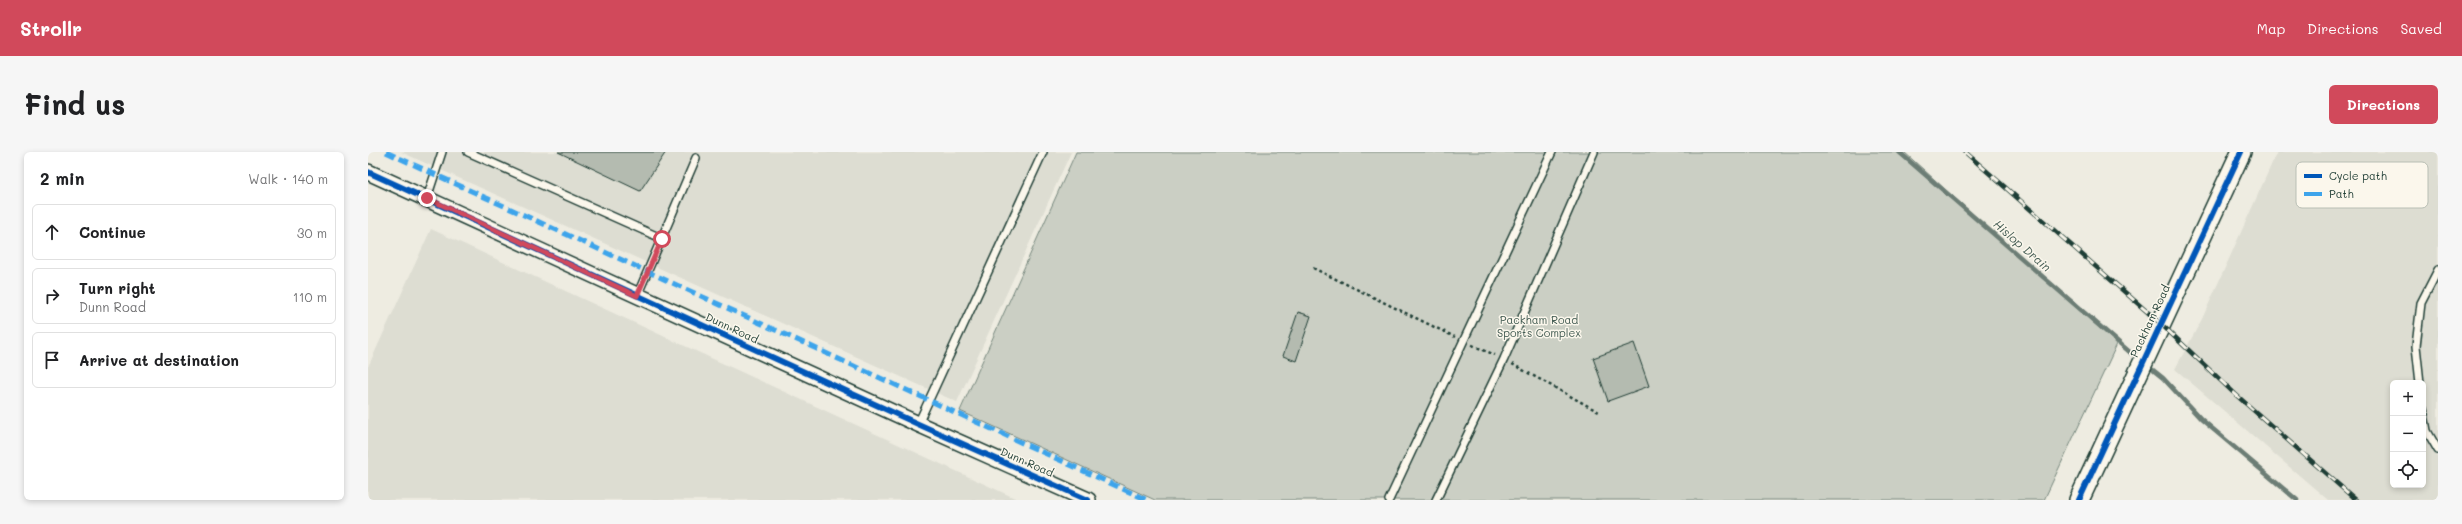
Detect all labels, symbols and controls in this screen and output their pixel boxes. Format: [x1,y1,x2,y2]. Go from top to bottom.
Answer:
text: Strollr [20,16,82,41]
text: Map [2257,19,2285,38]
text: Directions [2307,19,2378,38]
text: Saved [2400,19,2442,38]
button: Directions [2329,85,2438,124]
text: Find us [24,86,125,122]
legend [2296,162,2428,208]
text: 2 min [40,167,85,189]
text: Cycle path [2329,168,2387,183]
text: Walk · 140 m [248,170,328,187]
text: Path [2329,186,2354,201]
route end [418,189,436,207]
water label: Hislop Drain [1990,216,2055,275]
icon: ahead [41,221,63,243]
text: Continue [79,222,146,242]
text: 30 m [297,224,327,241]
route start [653,230,671,248]
text: Turn right [79,278,156,298]
street label: Packham Road [2126,282,2173,360]
icon: right [41,285,63,307]
text: 110 m [293,288,327,305]
text: Dunn Road [79,298,146,315]
street label: Dunn Road [703,309,761,346]
park label: Packham Road Sports Complex [1497,312,1581,340]
icon: arrive [41,349,63,371]
text: Arrive at destination [79,350,239,370]
map controls [2390,380,2426,488]
button: + [2390,380,2426,416]
button: − [2390,416,2426,452]
street label: Dunn Road [998,443,1056,480]
button: locate [2390,452,2426,488]

